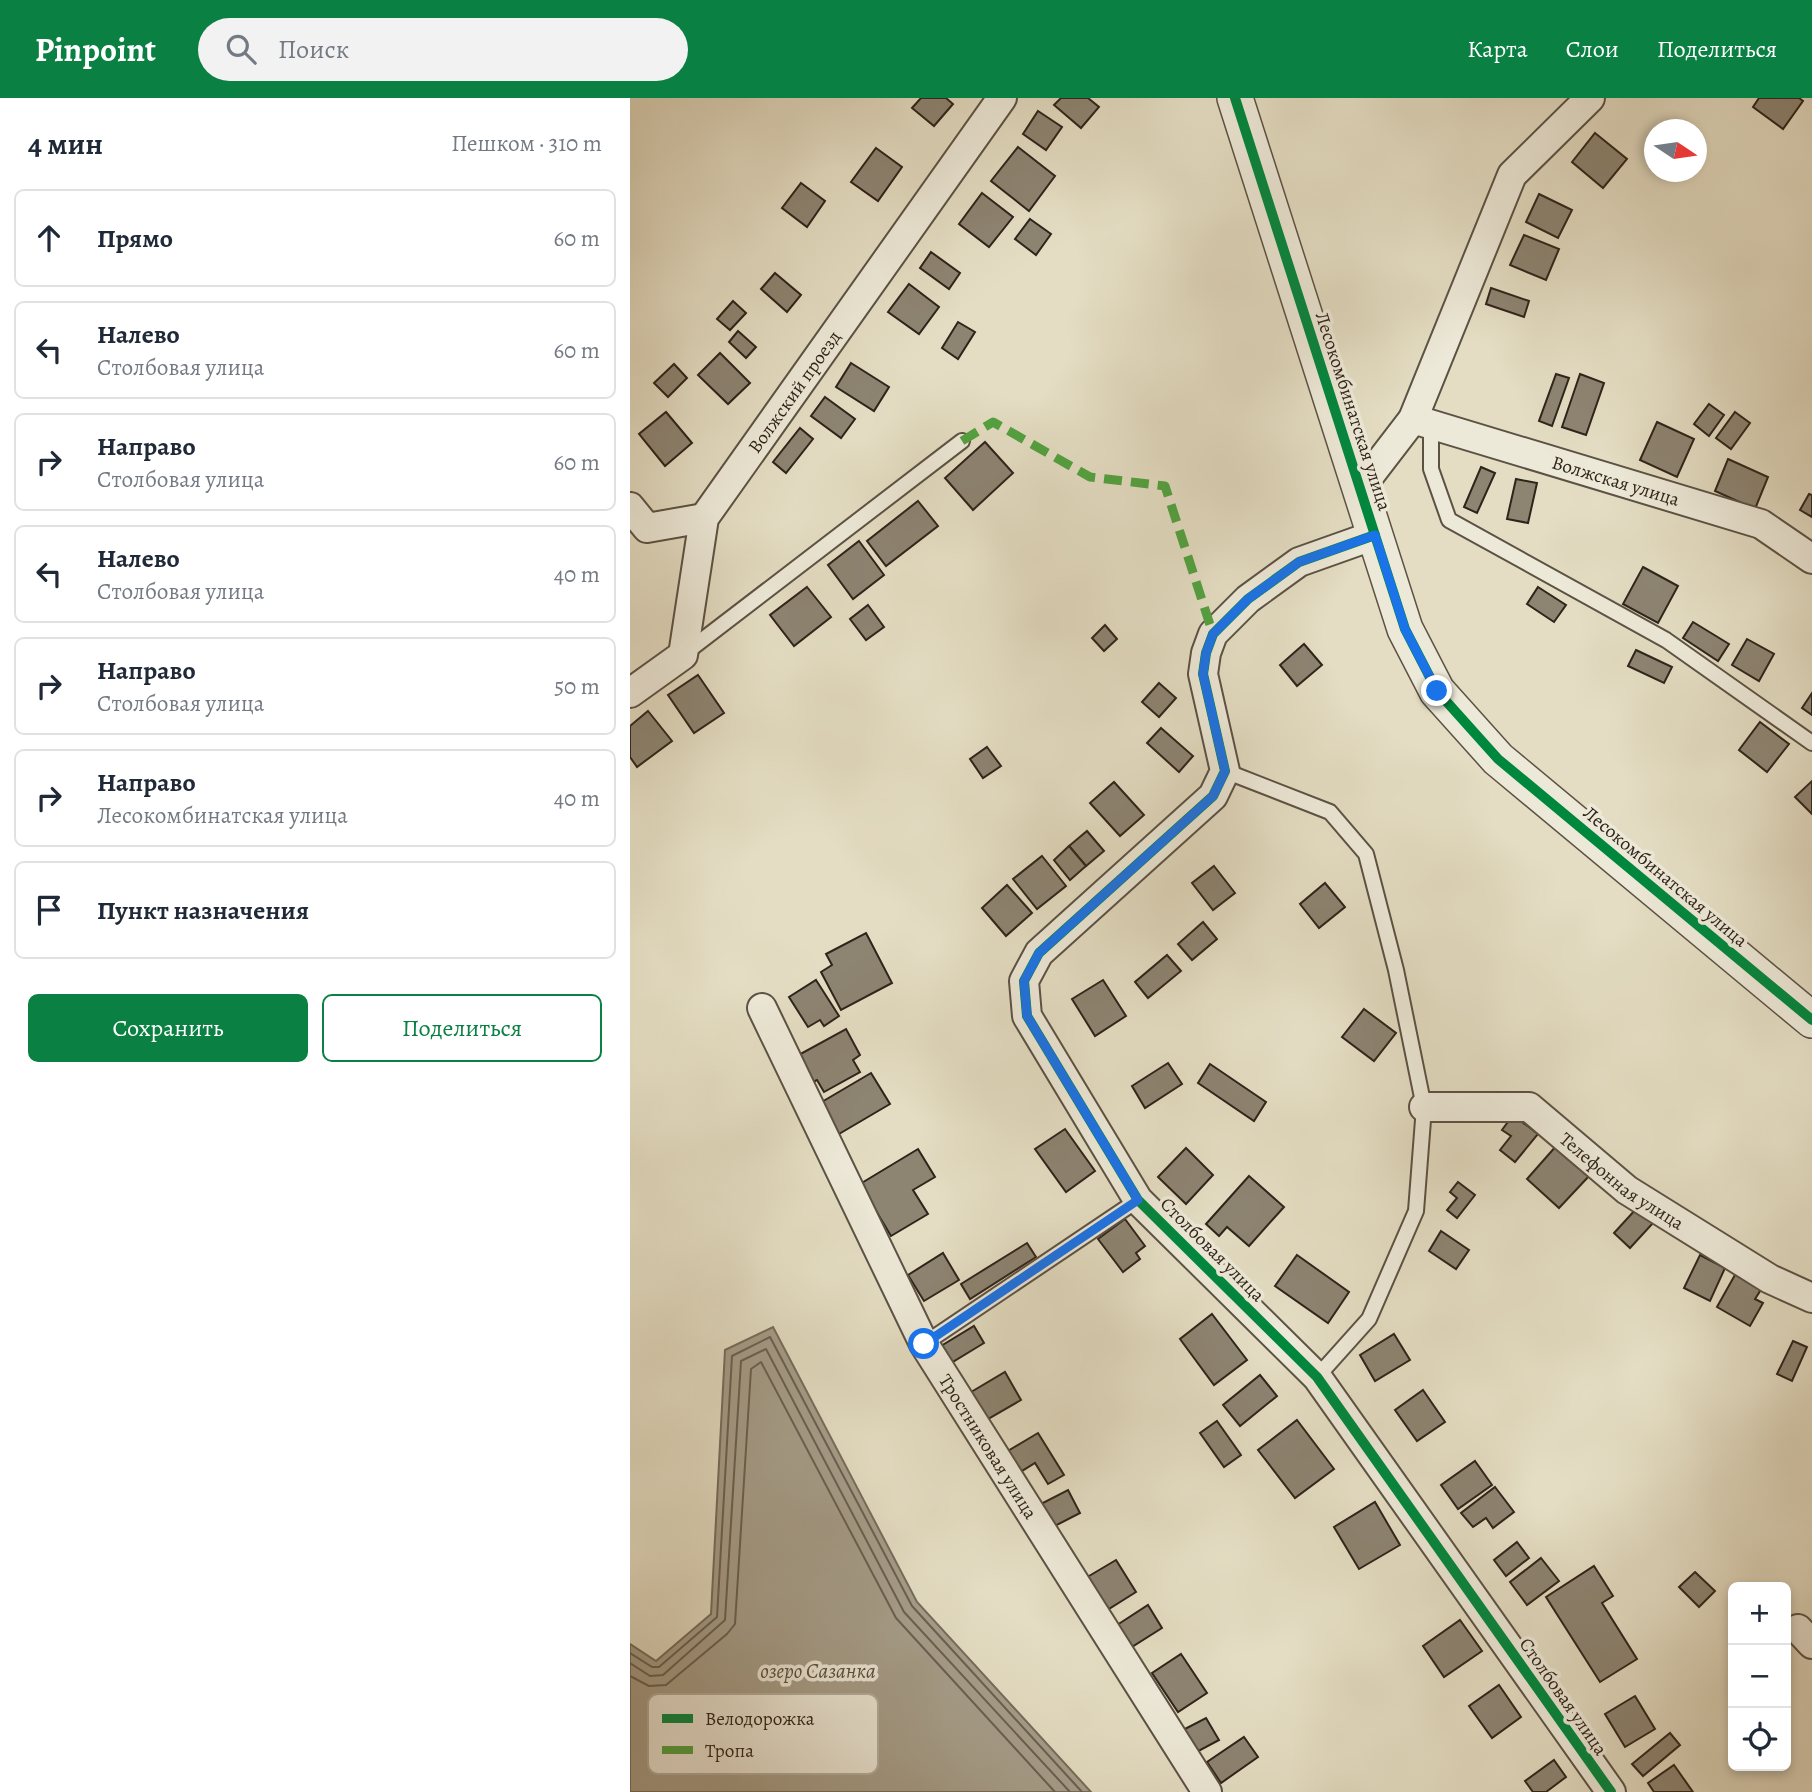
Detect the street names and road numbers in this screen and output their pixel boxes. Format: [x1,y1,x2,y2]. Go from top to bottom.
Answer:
street label: Лесокомбинатская улица [1309,309,1398,514]
street label: Волжский проезд [742,325,847,459]
street label: Волжская улица [1549,450,1683,513]
street label: Лесокомбинатская улица [1578,800,1753,954]
street label: Телефонная улица [1554,1126,1689,1237]
street label: Столбовая улица [1154,1192,1271,1308]
street label: Тростниковая улица [932,1369,1043,1524]
street label: Столбовая улица [1513,1633,1614,1761]

